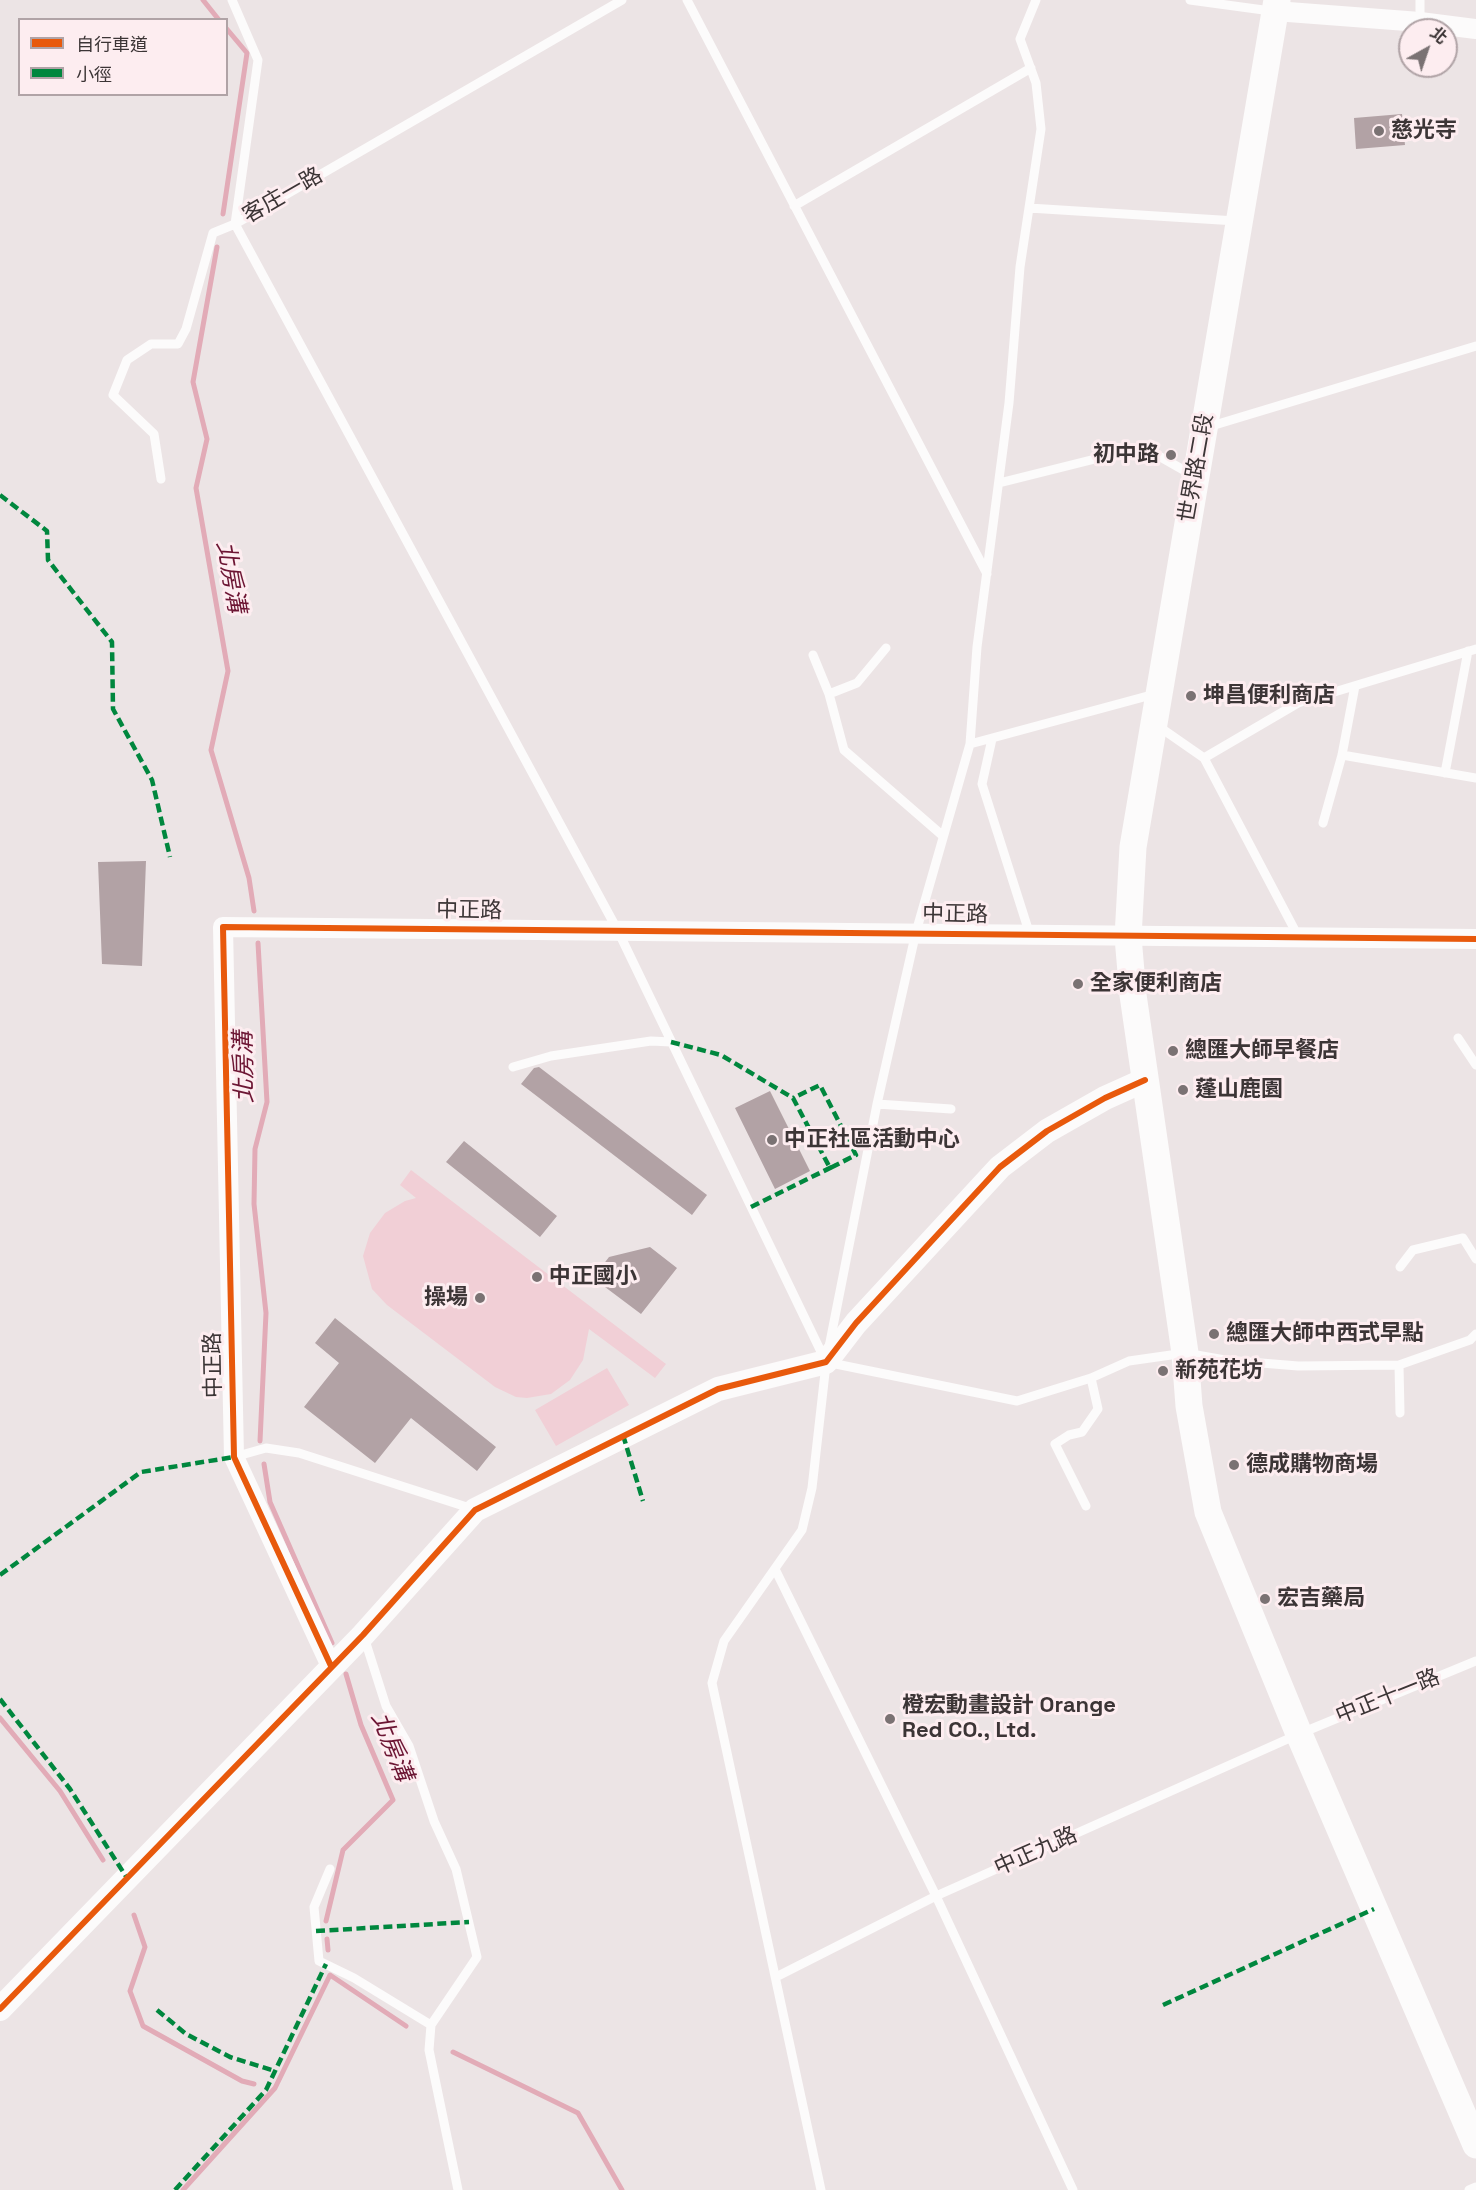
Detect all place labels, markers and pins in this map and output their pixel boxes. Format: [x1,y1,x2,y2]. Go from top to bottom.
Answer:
place label: 慈光寺 [1391,118,1457,144]
marker: 慈光寺 [1372,124,1386,138]
place label: 初中路 [1093,442,1159,468]
marker: 初中路 [1164,448,1178,462]
place label: 坤昌便利商店 [1203,683,1335,709]
marker: 坤昌便利商店 [1184,689,1198,703]
place label: 全家便利商店 [1090,971,1222,997]
marker: 全家便利商店 [1071,977,1085,991]
place label: 總匯大師早餐店 [1185,1038,1339,1064]
marker: 總匯大師早餐店 [1166,1044,1180,1058]
place label: 蓬山鹿園 [1195,1077,1283,1103]
marker: 蓬山鹿園 [1176,1083,1190,1097]
place label: 中正社區活動中心 [784,1127,960,1153]
marker: 中正社區活動中心 [765,1133,779,1147]
place label: 中正國小 [549,1264,637,1290]
marker: 中正國小 [530,1270,544,1284]
place label: 操場 [424,1285,468,1311]
marker: 操場 [473,1291,487,1305]
place label: 總匯大師中西式早點 [1226,1321,1424,1347]
marker: 總匯大師中西式早點 [1207,1327,1221,1341]
place label: 新苑花坊 [1175,1358,1263,1384]
marker: 新苑花坊 [1156,1364,1170,1378]
place label: 德成購物商場 [1246,1452,1378,1478]
marker: 德成購物商場 [1227,1458,1241,1472]
place label: 宏吉藥局 [1277,1586,1365,1612]
marker: 宏吉藥局 [1258,1592,1272,1606]
place label: 橙宏動畫設計 Orange Red CO., Ltd. [902,1693,1116,1744]
marker: 橙宏動畫設計 Orange Red CO., Ltd. [883,1712,897,1726]

